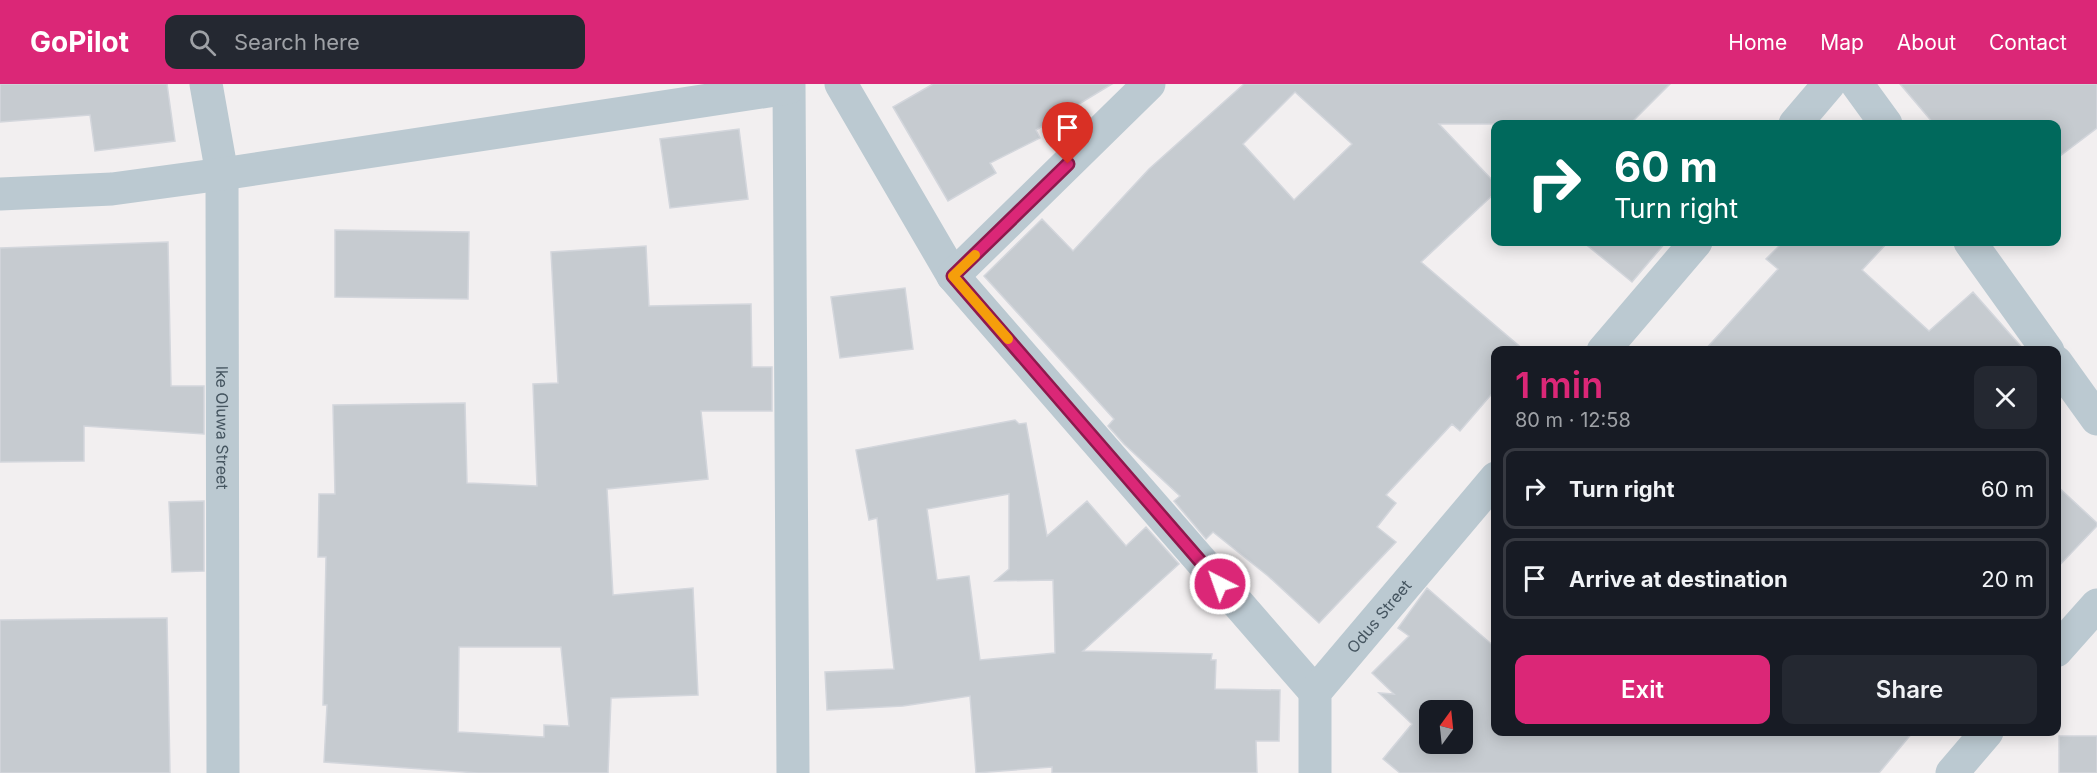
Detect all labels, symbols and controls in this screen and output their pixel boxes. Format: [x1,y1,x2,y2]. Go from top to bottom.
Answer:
search box [165,15,585,69]
text: GoPilot [30,25,129,59]
icon: search [186,26,219,59]
text: Search here [234,29,360,55]
text: Home [1728,30,1787,55]
text: Map [1820,30,1864,55]
text: About [1897,30,1956,55]
text: Contact [1989,30,2067,55]
pin [1042,102,1093,164]
icon: arrive [1051,111,1084,144]
text: 60 m [1614,141,1718,192]
icon: right [1515,144,1593,222]
text: Turn right [1614,192,1738,225]
text: 1 min [1515,363,1603,407]
street label: Ike Oluwa Street [212,366,233,490]
button: close [1974,366,2037,429]
text: 80 m · 12:58 [1515,408,1631,432]
icon: right [1518,472,1551,505]
text: Turn right [1569,476,1675,502]
text: 60 m [1981,476,2034,502]
position arrow [1188,552,1252,616]
icon: arrive [1518,562,1551,595]
text: Arrive at destination [1569,566,1788,592]
text: 20 m [1981,566,2034,592]
street label: Odus Street [1342,576,1416,657]
button: Exit [1515,655,1770,724]
button: Share [1782,655,2037,724]
north arrow [1419,700,1473,754]
map controls [1419,700,1473,754]

